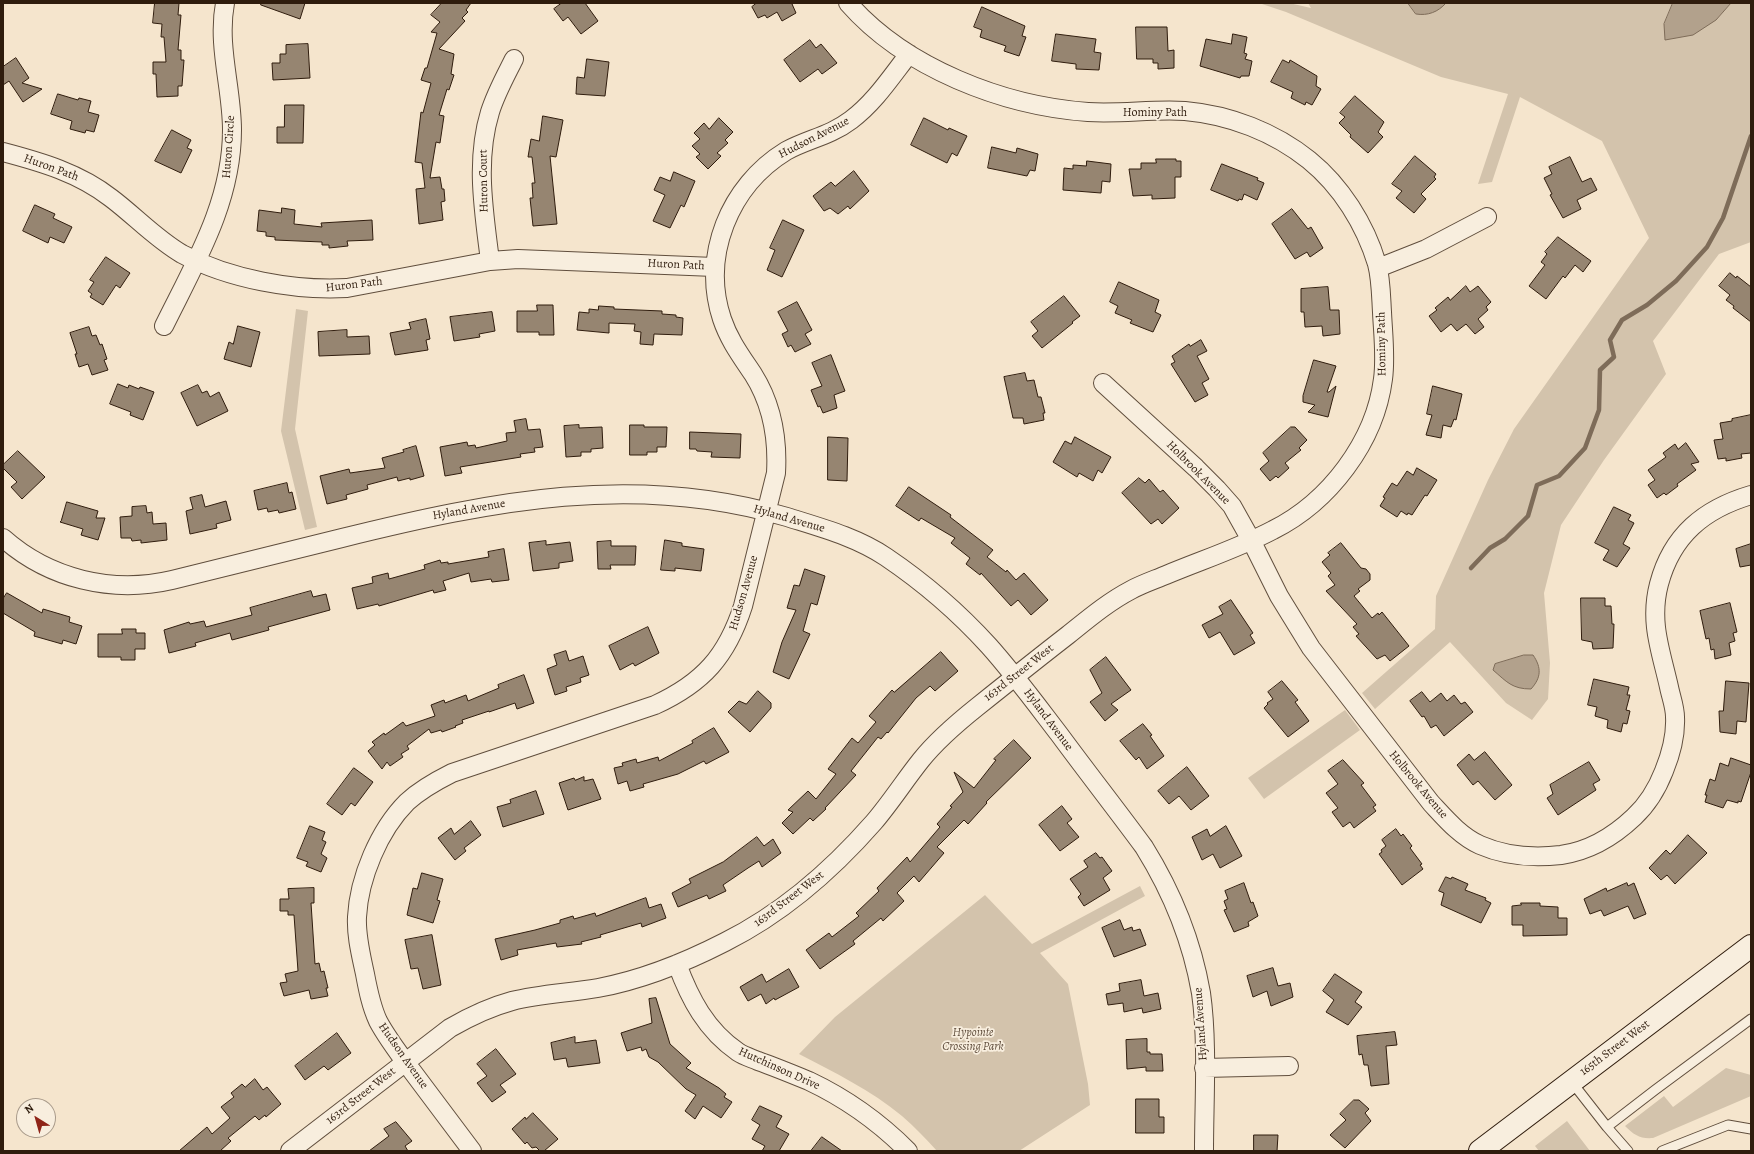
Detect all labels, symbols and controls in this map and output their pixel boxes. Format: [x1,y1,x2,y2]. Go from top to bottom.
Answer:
street label: Hominy Path [1123,106,1187,120]
street label: Hudson Avenue [776,114,852,162]
street label: Huron Circle [220,115,238,179]
street label: Huron Court [476,149,492,213]
street label: Huron Path [22,151,80,185]
street label: Huron Path [647,256,705,274]
street label: Huron Path [325,274,383,296]
street label: Hominy Path [1374,312,1390,376]
street label: Holbrook Avenue [1163,438,1233,508]
street label: Hyland Avenue [431,497,507,523]
street label: Hyland Avenue [752,502,826,536]
street label: Hudson Avenue [726,554,762,632]
street label: 163rd Street West [981,641,1057,705]
street label: Hyland Avenue [1020,686,1076,754]
street label: Holbrook Avenue [1385,748,1451,822]
street label: 163rd Street West [751,868,827,930]
street label: Hyland Avenue [1191,987,1211,1061]
street label: 165th Street West [1577,1017,1653,1079]
street label: Hudson Avenue [375,1020,431,1092]
park label: Hypointe Crossing Park [942,1026,1004,1054]
street label: Hutchinson Drive [736,1045,822,1093]
street label: 163rd Street West [323,1064,399,1128]
north arrow [16,1098,56,1138]
text: N [21,1100,37,1117]

